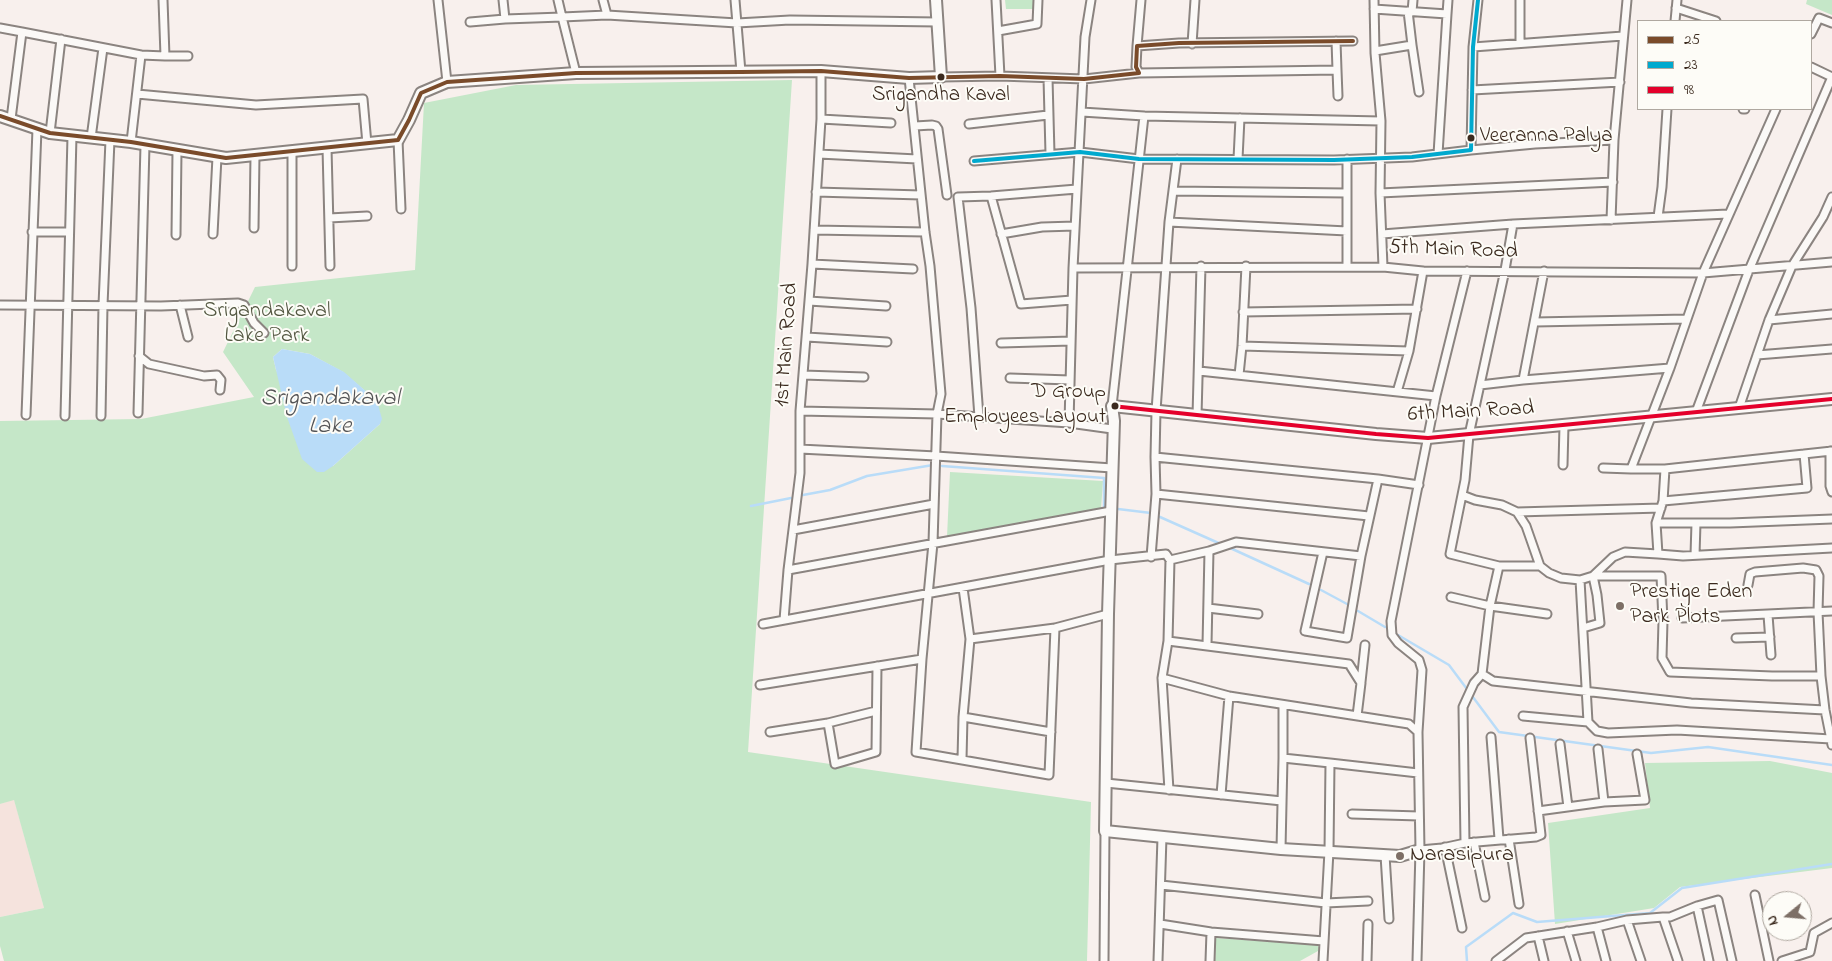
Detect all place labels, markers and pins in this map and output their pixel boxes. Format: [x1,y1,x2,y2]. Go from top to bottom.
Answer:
marker: Srigandha Kaval [936,72,946,82]
place label: Srigandha Kaval [872,84,1010,110]
place label: Veeranna Palya [1480,125,1613,151]
marker: Veeranna Palya [1466,133,1476,143]
place label: D Group Employees Layout [944,381,1106,431]
marker: D Group Employees Layout [1110,401,1120,411]
place label: Prestige Eden Park Plots [1630,580,1752,632]
marker: Prestige Eden Park Plots [1614,600,1626,612]
place label: Narasipura [1410,843,1514,869]
marker: Narasipura [1394,850,1406,862]

